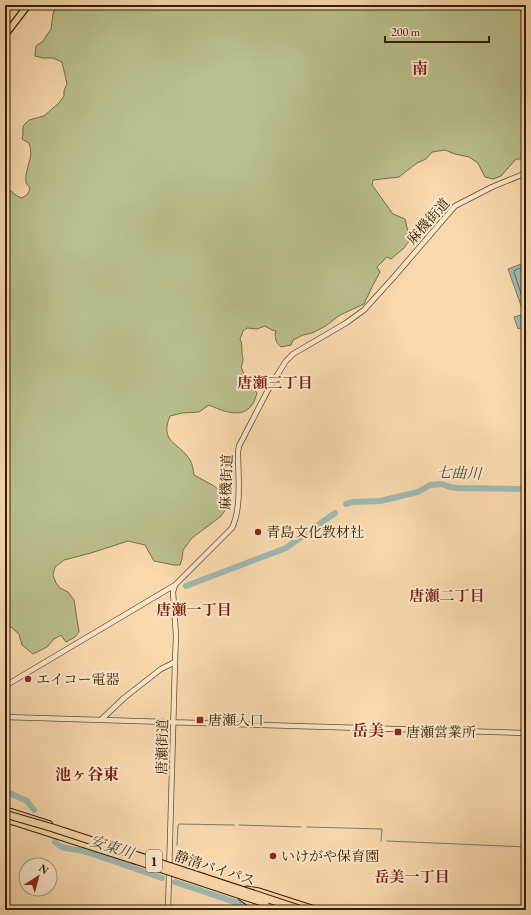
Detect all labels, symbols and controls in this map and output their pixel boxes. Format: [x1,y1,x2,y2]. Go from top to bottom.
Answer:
scale bar [385,18,489,44]
text: 200 m [391,24,421,40]
district label: 南 [412,58,428,79]
street label: 麻機街道 [403,194,453,248]
district label: 唐瀬三丁目 [237,373,313,392]
street label: 麻機街道 [216,454,236,510]
water label: 七曲川 [436,462,484,483]
place label: 青島文化教材社 [266,523,364,541]
marker: 青島文化教材社 [253,527,263,537]
district label: 唐瀬二丁目 [409,586,485,605]
district label: 唐瀬一丁目 [156,600,232,619]
place label: エイコー電器 [36,670,119,688]
marker: エイコー電器 [23,674,33,684]
place label: 唐瀬入口 [208,711,264,729]
marker: 唐瀬入口 [195,715,205,725]
street label: 唐瀬街道 [153,719,171,775]
district label: 岳美 [352,720,384,741]
place label: 唐瀬営業所 [406,723,476,741]
marker: 唐瀬営業所 [393,727,403,737]
district label: 池ヶ谷東 [55,764,119,785]
water label: 安東川 [88,831,138,863]
street label: 静清バイパス [172,847,258,889]
place label: いけがや保育園 [281,847,379,865]
road number: 1 [146,850,162,872]
marker: いけがや保育園 [268,851,278,861]
north arrow [18,857,58,897]
text: N [36,861,52,877]
district label: 岳美一丁目 [374,867,450,886]

